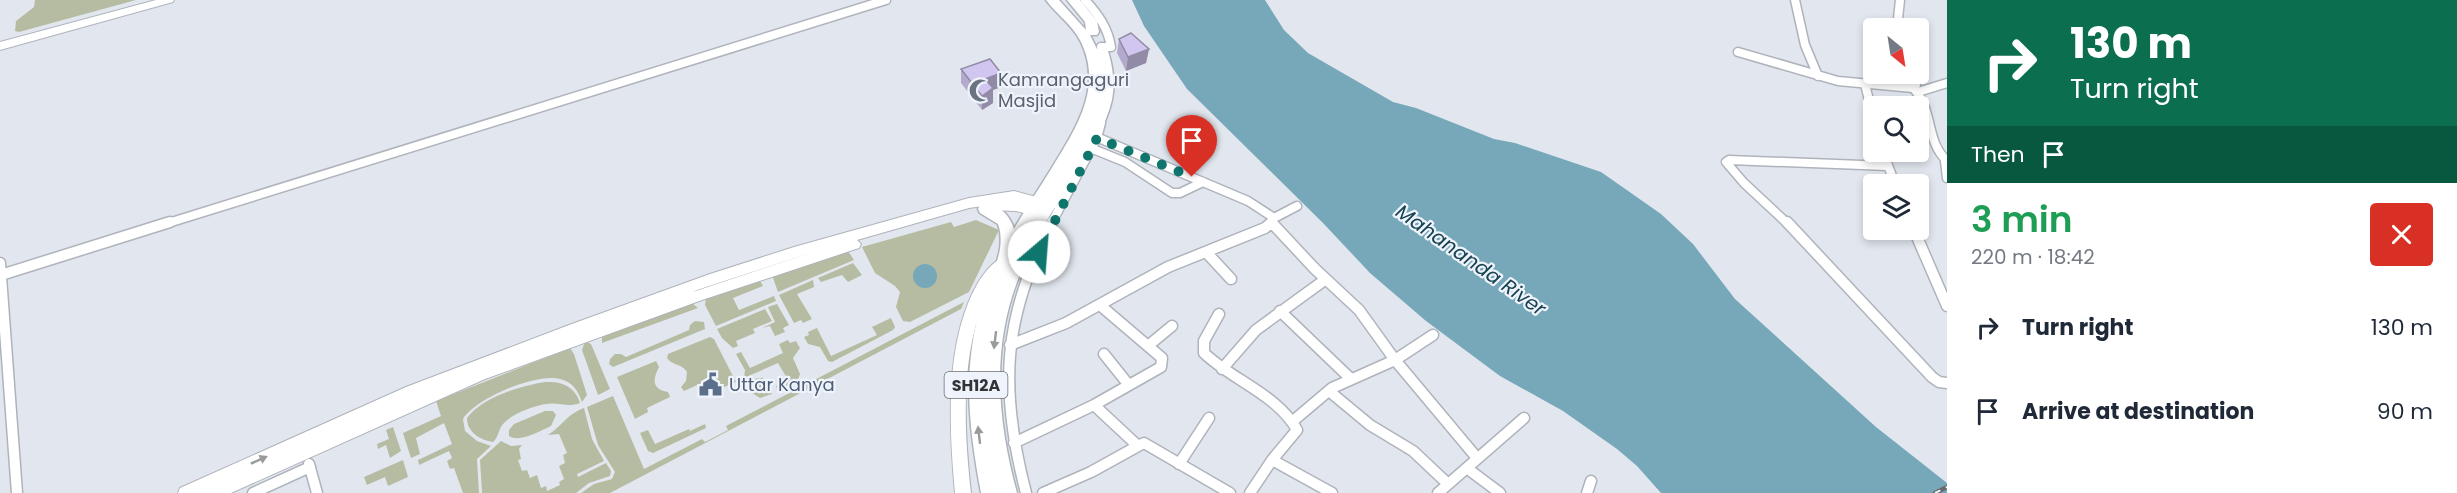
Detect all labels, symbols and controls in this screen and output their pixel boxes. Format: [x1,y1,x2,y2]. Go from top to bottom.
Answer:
text: 130 m [2070,14,2192,73]
north arrow [1863,18,1929,84]
map controls [1863,18,1929,240]
icon: right [1971,24,2049,102]
place label: Kamrangaguri Masjid [998,67,1129,113]
text: Turn right [2070,70,2199,107]
mosque icon: Kamrangaguri Masjid [967,77,993,103]
button: search [1863,96,1929,162]
pin [1166,115,1217,177]
icon: arrive [1175,124,1208,157]
icon: arrive [2037,138,2070,171]
text: Then [1971,139,2025,170]
button: layers [1863,174,1929,240]
text: 3 min [1971,194,2073,245]
water label: Mahananda River [1390,198,1552,323]
button: close [2370,203,2433,266]
position arrow [1007,220,1071,284]
text: 220 m · 18:42 [1971,243,2095,271]
icon: right [1971,311,2004,344]
text: Turn right [2022,312,2133,343]
text: 130 m [2371,312,2433,343]
one-way arrow [990,331,999,350]
public building icon: Uttar Kanya [698,372,724,398]
place label: Uttar Kanya [729,372,835,397]
road number: SH12A [944,372,1008,398]
icon: arrive [1971,395,2004,428]
text: Arrive at destination [2022,396,2254,427]
text: 90 m [2377,396,2433,427]
one-way arrow [975,426,984,445]
one-way arrow [250,456,267,465]

